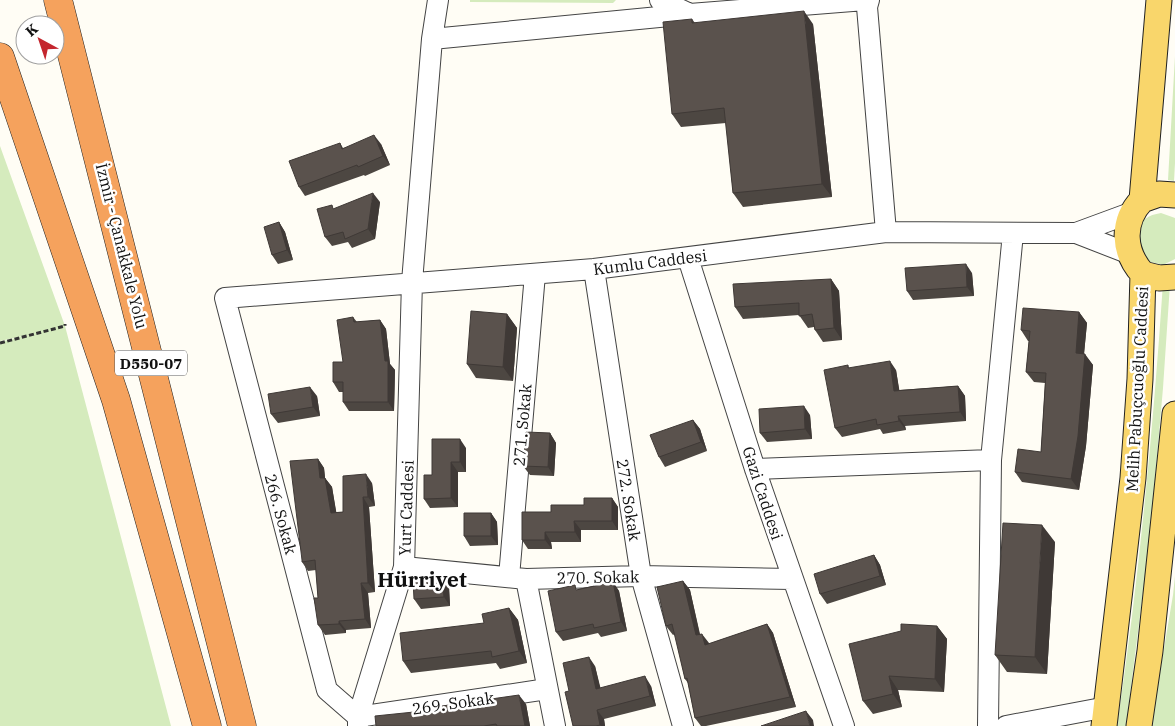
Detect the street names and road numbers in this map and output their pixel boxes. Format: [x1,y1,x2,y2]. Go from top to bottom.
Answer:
street label: İzmir - Çanakkale Yolu [92,161,152,331]
street label: Kumlu Caddesi [592,245,708,279]
street label: Melih Pabuçcuoğlu Caddesi [1122,286,1152,492]
road number: D550-07 [115,350,187,376]
street label: 271. Sokak [508,382,536,467]
street label: Gazi Caddesi [738,444,788,542]
street label: 272. Sokak [613,458,645,543]
street label: Yurt Caddesi [394,460,418,556]
street label: 266. Sokak [261,471,302,557]
street label: 270. Sokak [557,566,640,588]
street label: 269. Sokak [411,687,496,719]

